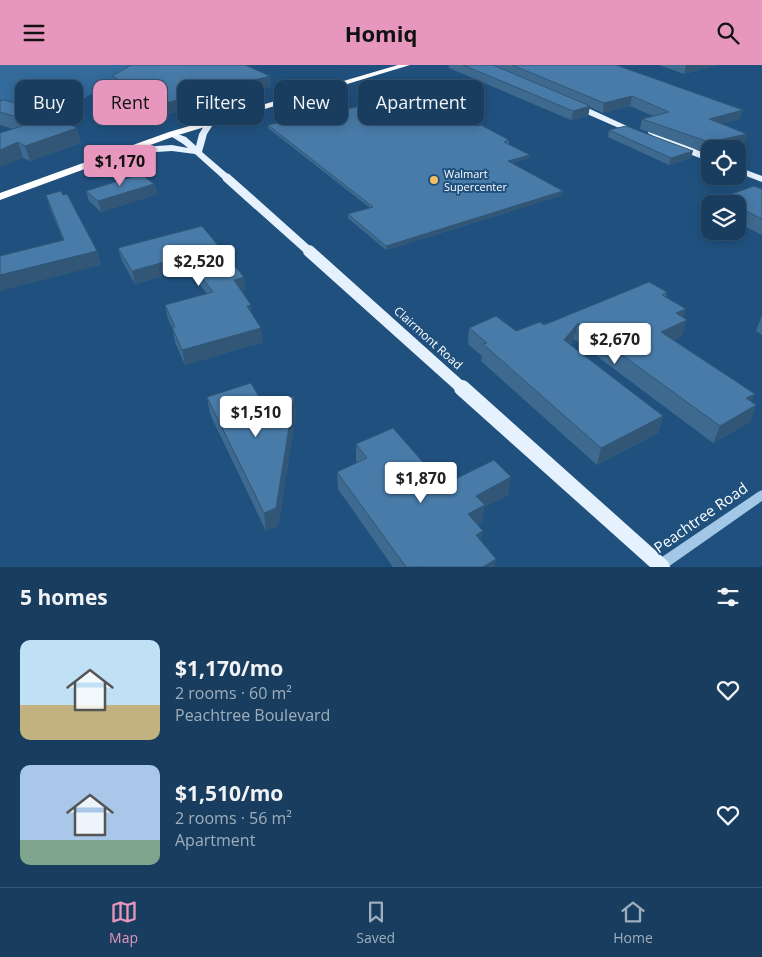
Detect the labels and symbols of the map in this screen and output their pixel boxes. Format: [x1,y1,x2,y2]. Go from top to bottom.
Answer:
pin: $1,170 [79,145,161,187]
place label: Walmart Supercenter [444,166,507,194]
marker: Walmart Supercenter [428,174,440,186]
pin: $2,520 [158,245,240,287]
street label: Clairmont Road [390,302,466,373]
pin: $2,670 [574,323,656,365]
pin: $1,510 [215,395,297,438]
pin: $1,870 [380,461,462,504]
street label: Peachtree Road [650,477,751,557]

